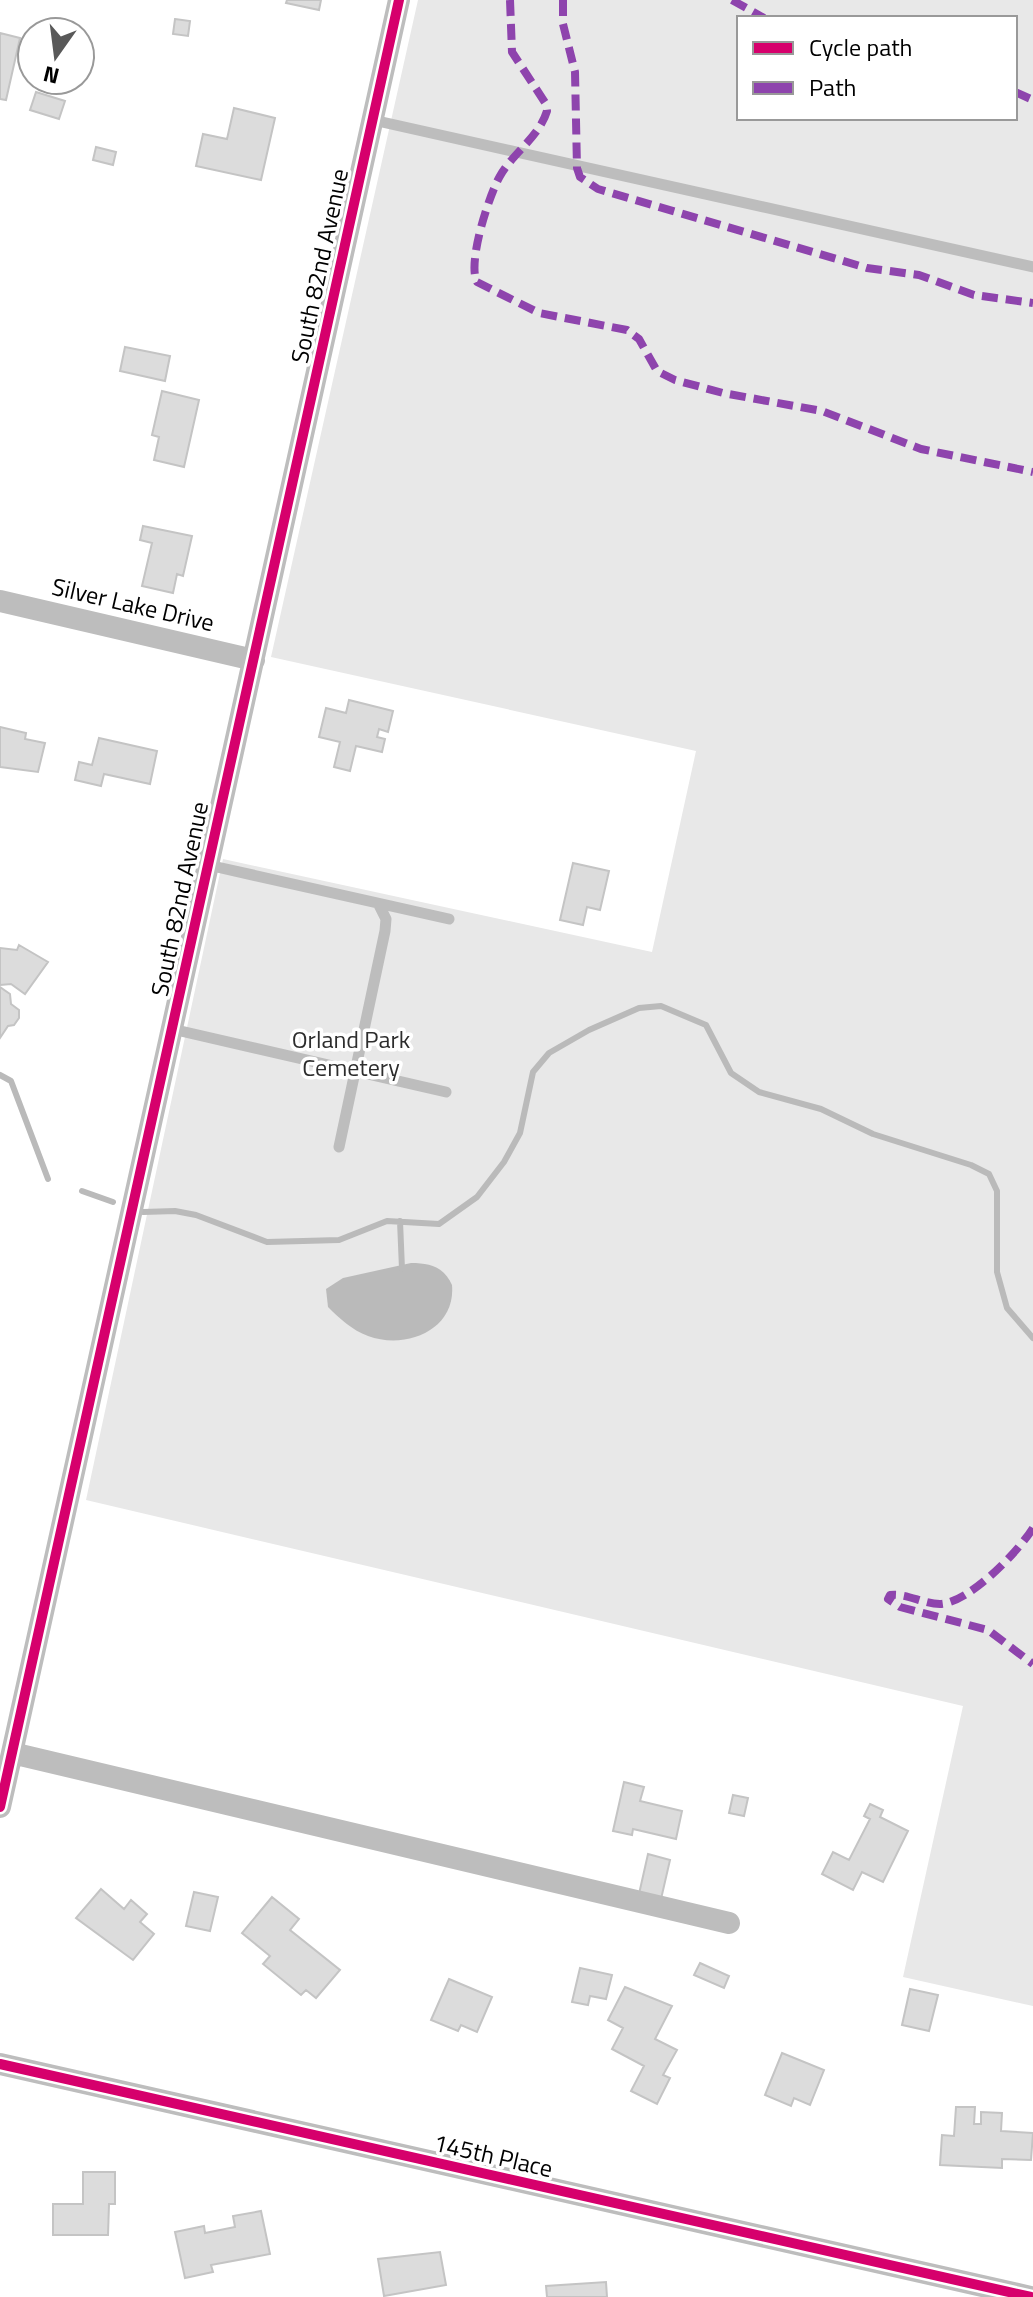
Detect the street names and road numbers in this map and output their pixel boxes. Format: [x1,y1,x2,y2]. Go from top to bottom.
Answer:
street label: South 82nd Avenue [281,165,357,366]
street label: Silver Lake Drive [49,568,218,640]
street label: South 82nd Avenue [141,798,217,999]
street label: 145th Place [430,2124,556,2186]

